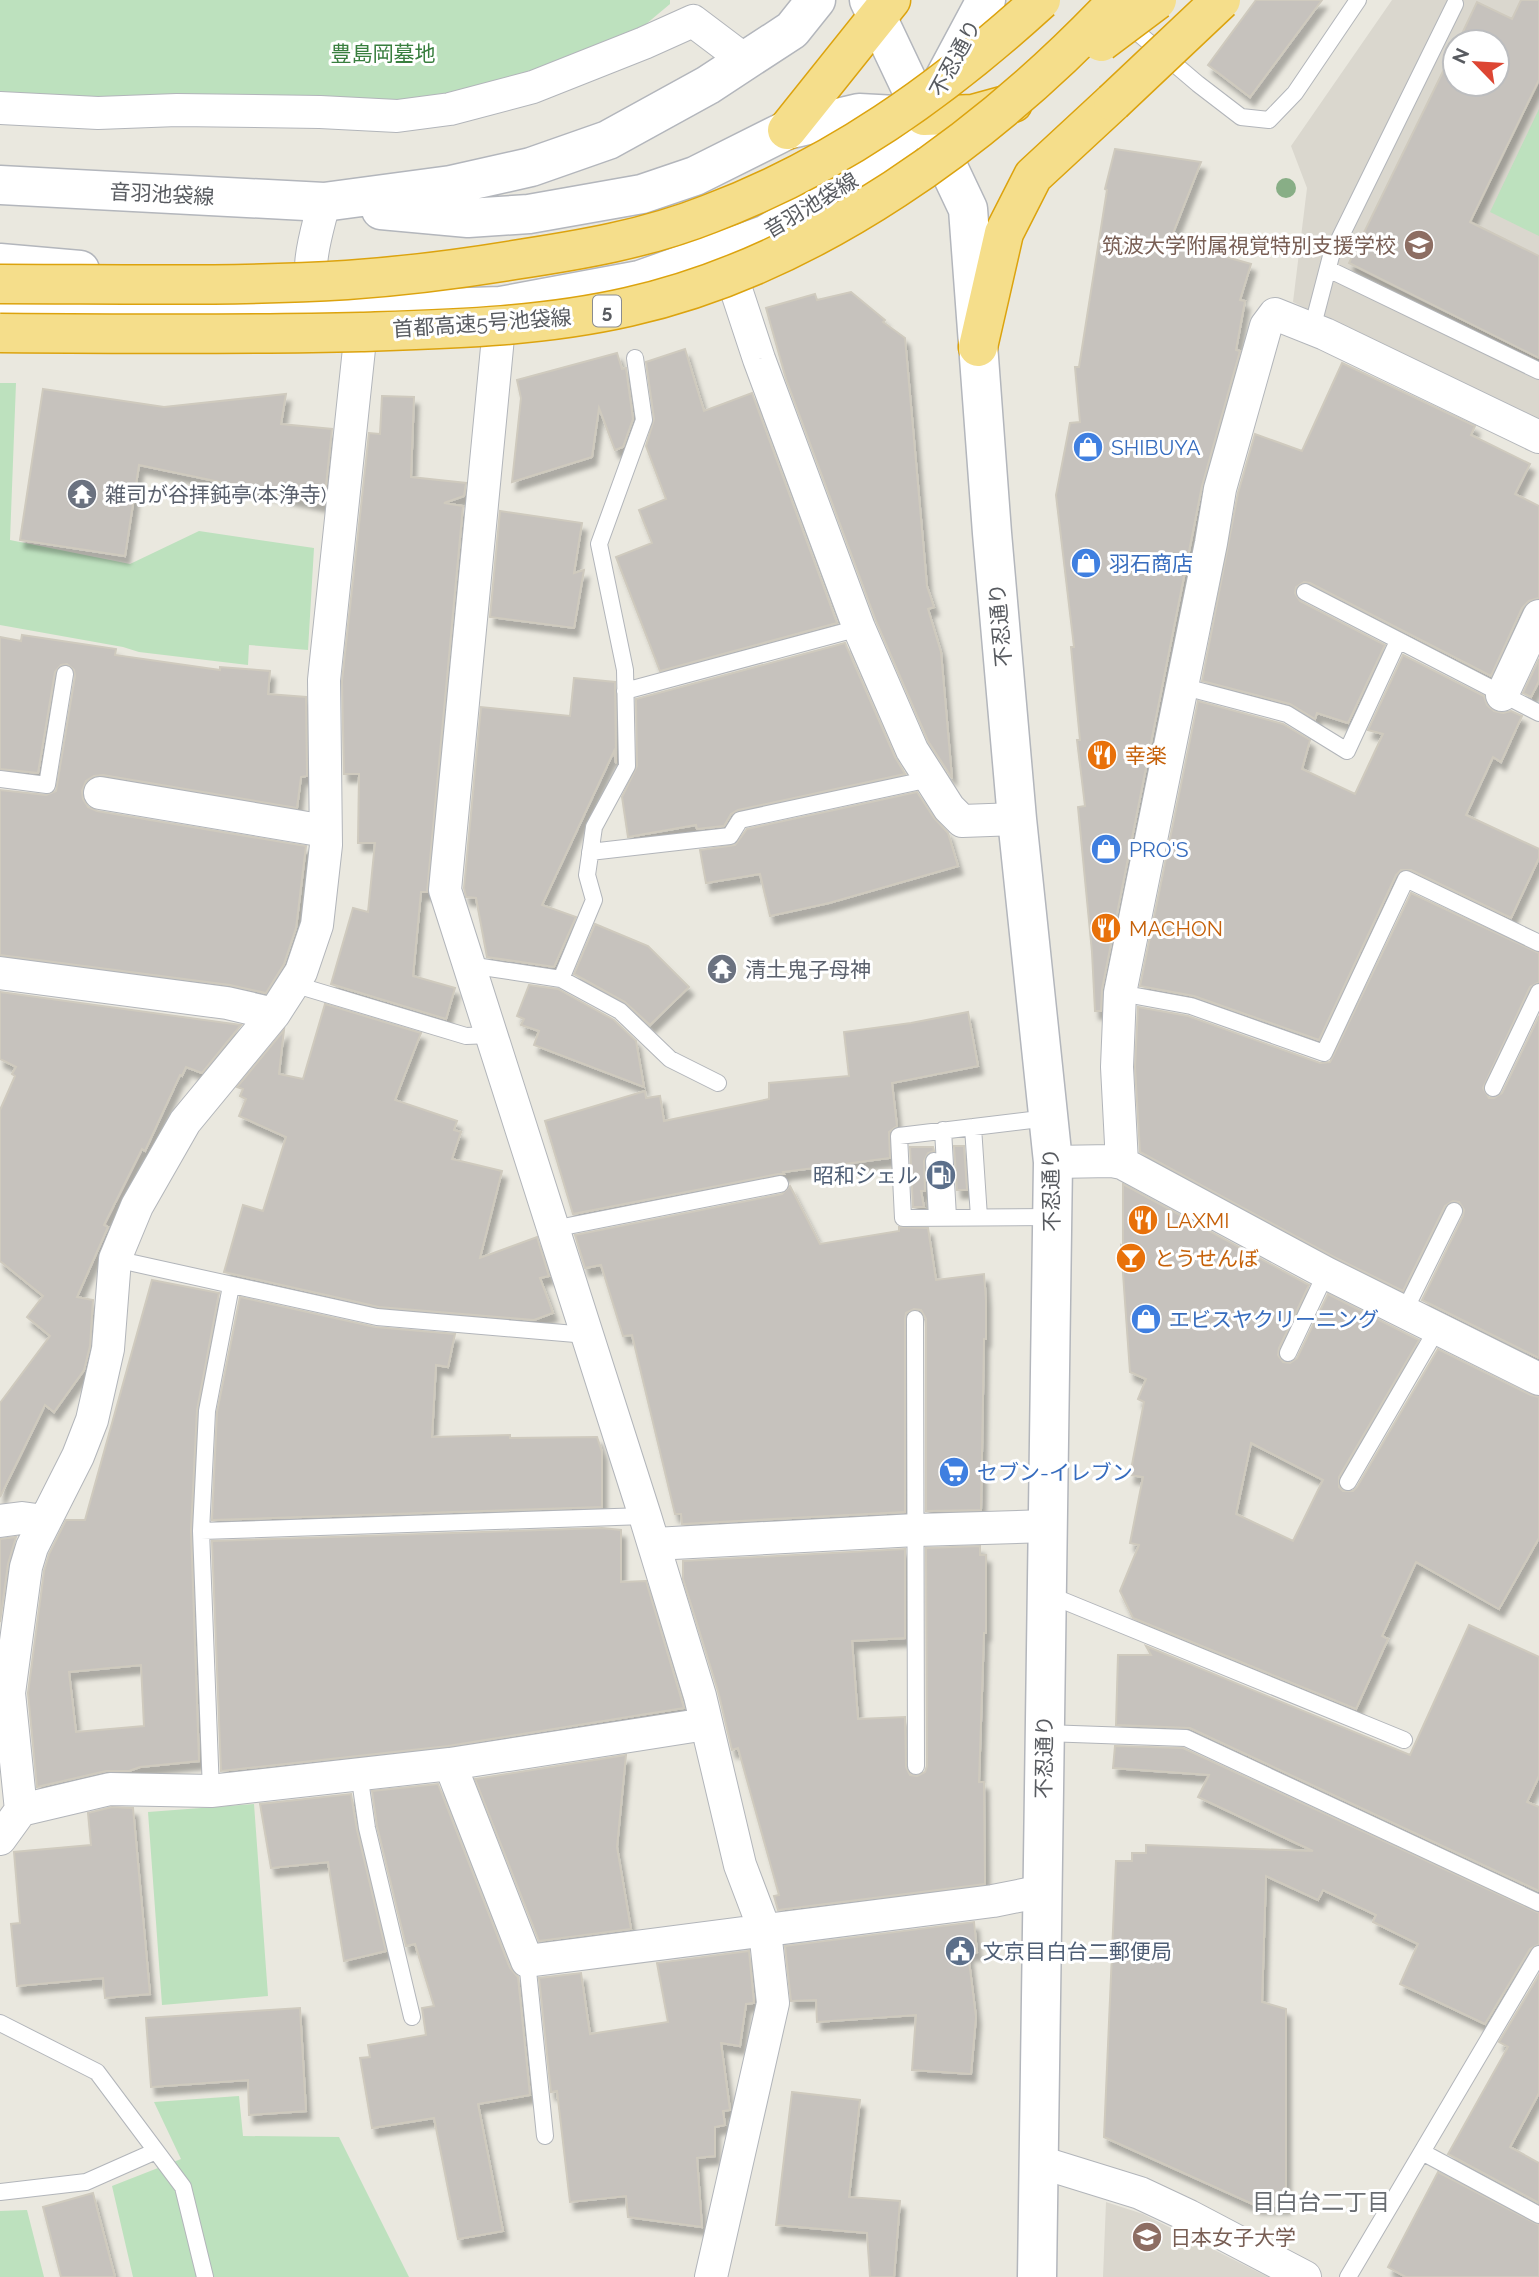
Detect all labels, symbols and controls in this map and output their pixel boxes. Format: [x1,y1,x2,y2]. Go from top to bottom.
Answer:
street label: 不忍通り [924,15,986,101]
north arrow [1441,28,1511,98]
park label: 豊島岡墓地 [331,41,436,66]
text: N [1448,45,1474,67]
street label: 音羽池袋線 [760,167,862,243]
street label: 音羽池袋線 [109,179,215,209]
school or university icon: 筑波大学附属視覚特別支援学校 [1402,228,1436,262]
place label: 筑波大学附属視覚特別支援学校 [1102,233,1396,258]
road number: 5 [593,296,621,326]
street label: 首都高速5号池袋線 [392,304,572,342]
shop icon: SHIBUYA [1071,430,1105,464]
place label: SHIBUYA [1111,435,1201,460]
temple icon: 雑司が谷拝鈍亭(本浄寺) [65,477,99,511]
place label: 雑司が谷拝鈍亭(本浄寺) [105,482,326,507]
shop icon: 羽石商店 [1069,546,1103,580]
place label: 羽石商店 [1109,551,1193,576]
street label: 不忍通り [984,582,1016,668]
restaurant icon: 幸楽 [1085,738,1119,772]
place label: 幸楽 [1125,743,1167,768]
shop icon: PRO'S [1089,832,1123,866]
place label: PRO'S [1129,837,1189,862]
restaurant icon: MACHON [1089,911,1123,945]
place label: MACHON [1129,916,1223,941]
temple icon: 清土鬼子母神 [705,952,739,986]
place label: 清土鬼子母神 [745,957,871,982]
street label: 不忍通り [1038,1148,1064,1232]
fuel station icon: 昭和シェル [924,1158,958,1192]
place label: 昭和シェル [813,1163,918,1188]
restaurant icon: LAXMI [1126,1203,1160,1237]
place label: LAXMI [1166,1208,1229,1233]
bar icon: とうせんぼ [1114,1241,1148,1275]
place label: とうせんぼ [1154,1246,1259,1271]
shop icon: エビスヤクリーニング [1129,1302,1163,1336]
place label: エビスヤクリーニング [1169,1307,1379,1332]
supermarket icon: セブン-イレブン [937,1455,971,1489]
place label: セブン-イレブン [977,1460,1133,1485]
street label: 不忍通り [1031,1715,1057,1799]
public building icon: 文京目白台二郵便局 [943,1934,977,1968]
place label: 文京目白台二郵便局 [983,1939,1172,1964]
district label: 目白台二丁目 [1252,2188,1390,2215]
school or university icon: 日本女子大学 [1130,2220,1164,2254]
place label: 日本女子大学 [1170,2225,1296,2250]

